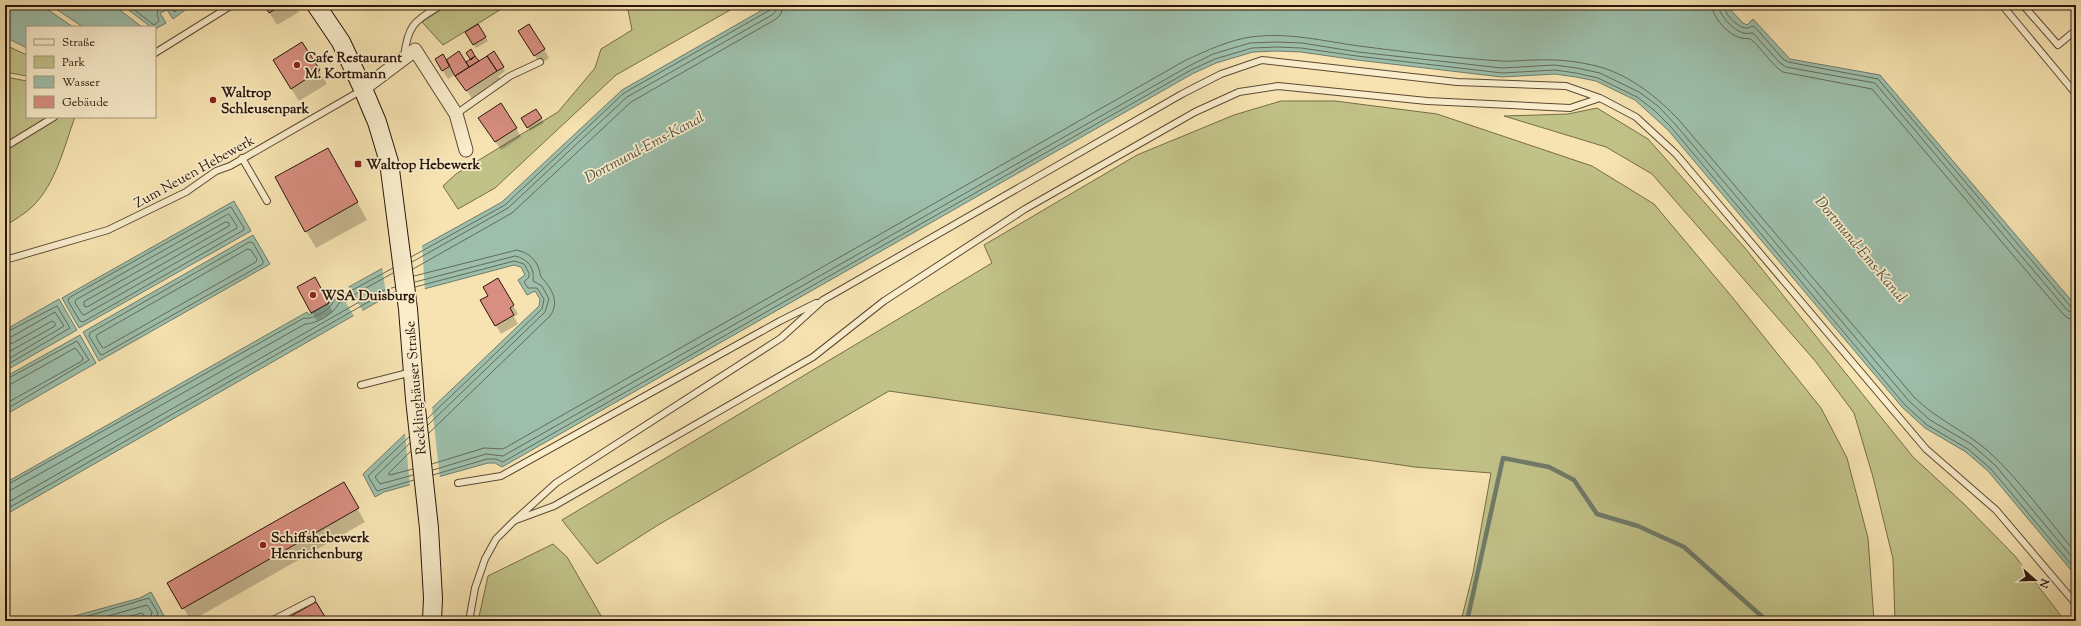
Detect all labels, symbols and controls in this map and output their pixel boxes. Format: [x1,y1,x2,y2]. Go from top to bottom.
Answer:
legend [26,26,156,118]
text: Straße [62,34,96,52]
place label: Cafe Restaurant M. Kortmann [305,49,402,85]
text: Park [62,54,85,72]
marker: Cafe Restaurant M. Kortmann [292,60,302,70]
text: Wasser [62,74,100,92]
place label: Waltrop Schleusenpark [221,84,310,120]
text: Gebäude [62,94,109,112]
marker: Waltrop Schleusenpark [208,95,218,105]
water label: Dortmund-Ems-Kanal [581,108,708,189]
street label: Zum Neuen Hebewerk [131,131,259,214]
place label: Waltrop Hebewerk [366,156,480,176]
marker: Waltrop Hebewerk [353,159,363,169]
water label: Dortmund-Ems-Kanal [1809,192,1911,308]
place label: WSA Duisburg [321,287,415,307]
marker: WSA Duisburg [308,290,318,300]
street label: Recklinghäuser Straße [401,320,433,456]
place label: Schiffshebewerk Henrichenburg [271,529,370,565]
marker: Schiffshebewerk Henrichenburg [258,540,268,550]
north arrow [2015,560,2055,600]
text: N [2034,575,2053,590]

